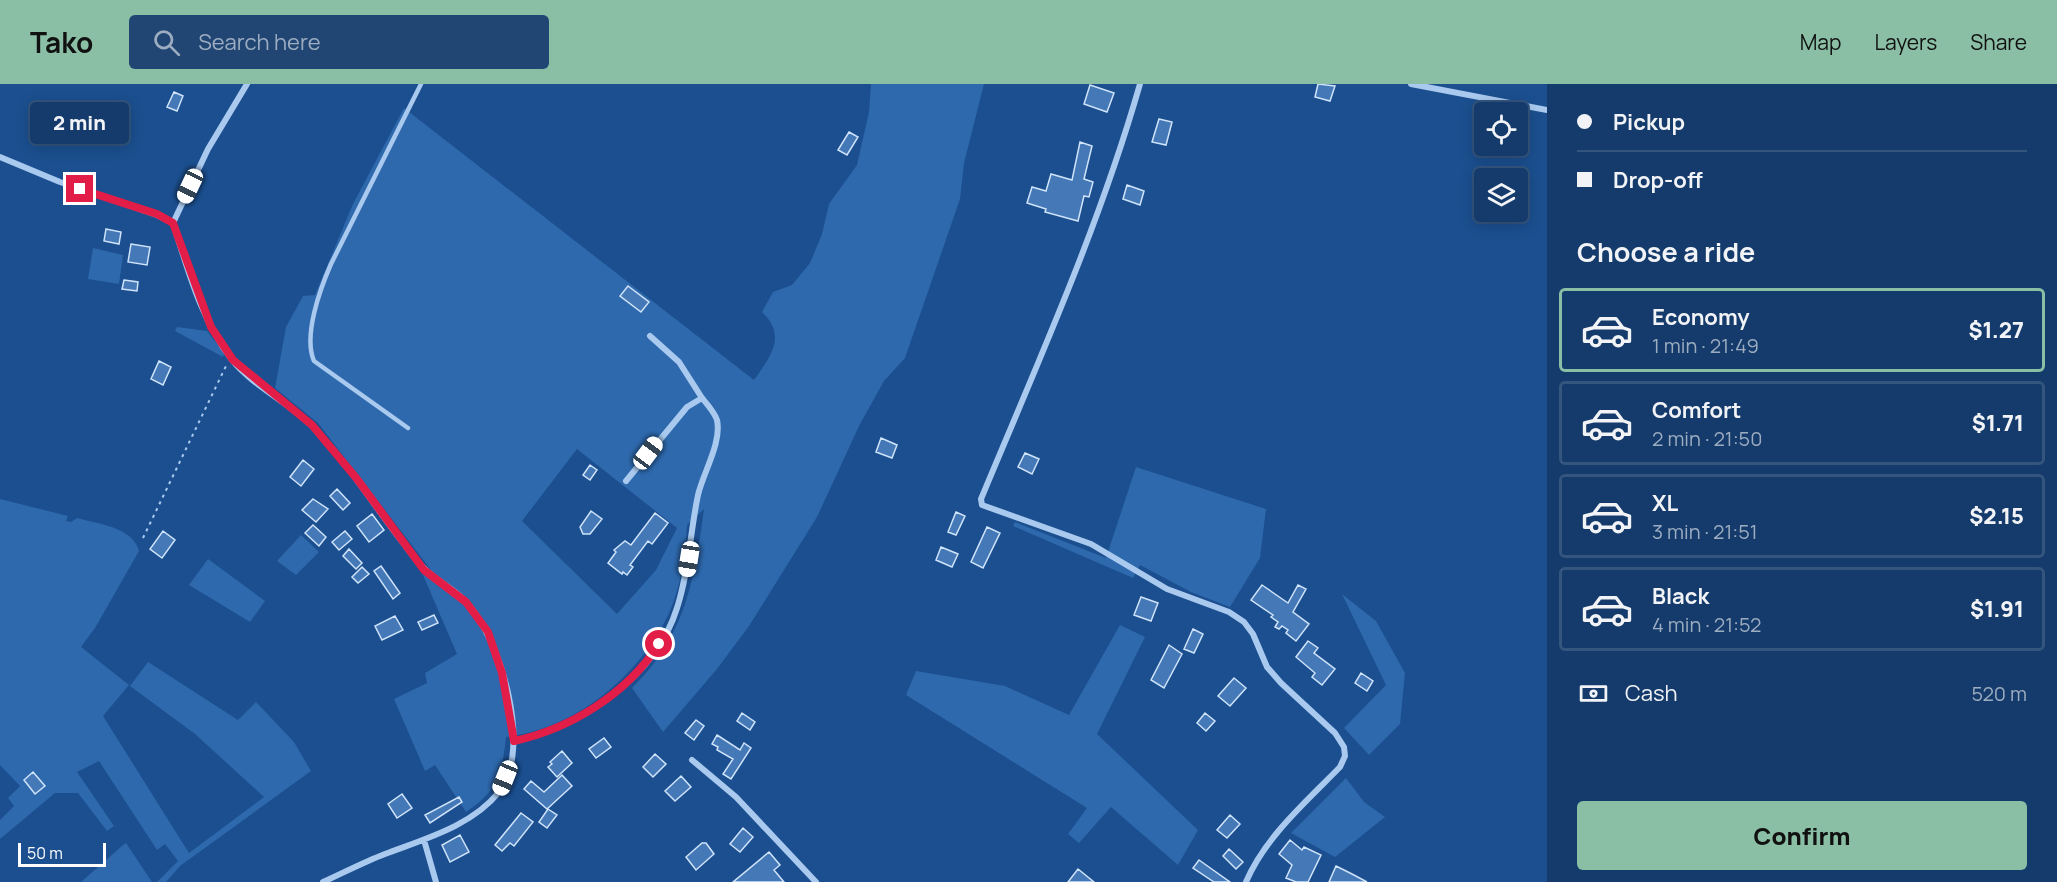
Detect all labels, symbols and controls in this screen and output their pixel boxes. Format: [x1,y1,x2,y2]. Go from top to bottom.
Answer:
search box [129,15,549,69]
text: Tako [30,23,93,61]
icon: search [150,26,183,59]
text: Search here [198,27,321,57]
text: Map [1800,28,1841,56]
text: Layers [1874,28,1937,56]
text: Share [1970,28,2027,56]
callout: 2 min [31,102,130,144]
map controls [1474,102,1528,222]
button: locate [1474,102,1528,156]
text: Pickup [1613,107,1685,137]
text: 2 min [53,109,106,136]
text: Drop-off [1613,165,1703,195]
car [174,166,206,206]
button: layers [1474,168,1528,222]
route end [66,175,93,202]
text: Choose a ride [1577,233,1755,270]
text: Economy [1652,302,1750,332]
icon: car [1580,303,1634,357]
text: $1.27 [1968,315,2024,345]
text: 1 min · 21:49 [1652,332,1759,359]
text: Comfort [1652,395,1741,425]
icon: car [1580,396,1634,450]
text: $1.71 [1972,408,2024,438]
text: 2 min · 21:50 [1652,425,1762,452]
car [630,433,666,473]
text: XL [1652,488,1678,518]
icon: car [1580,489,1634,543]
text: $2.15 [1969,501,2024,531]
text: 3 min · 21:51 [1652,518,1758,545]
car [677,540,701,578]
text: Black [1652,581,1709,611]
icon: car [1580,582,1634,636]
text: $1.91 [1970,594,2024,624]
text: 4 min · 21:52 [1652,611,1761,638]
route start [645,630,672,657]
icon: cash [1577,677,1610,710]
text: Cash [1625,678,1678,708]
text: 520 m [1971,680,2027,707]
car [490,758,520,798]
button: Confirm [1577,801,2027,870]
scale bar [18,840,106,868]
text: 50 m [27,842,63,864]

